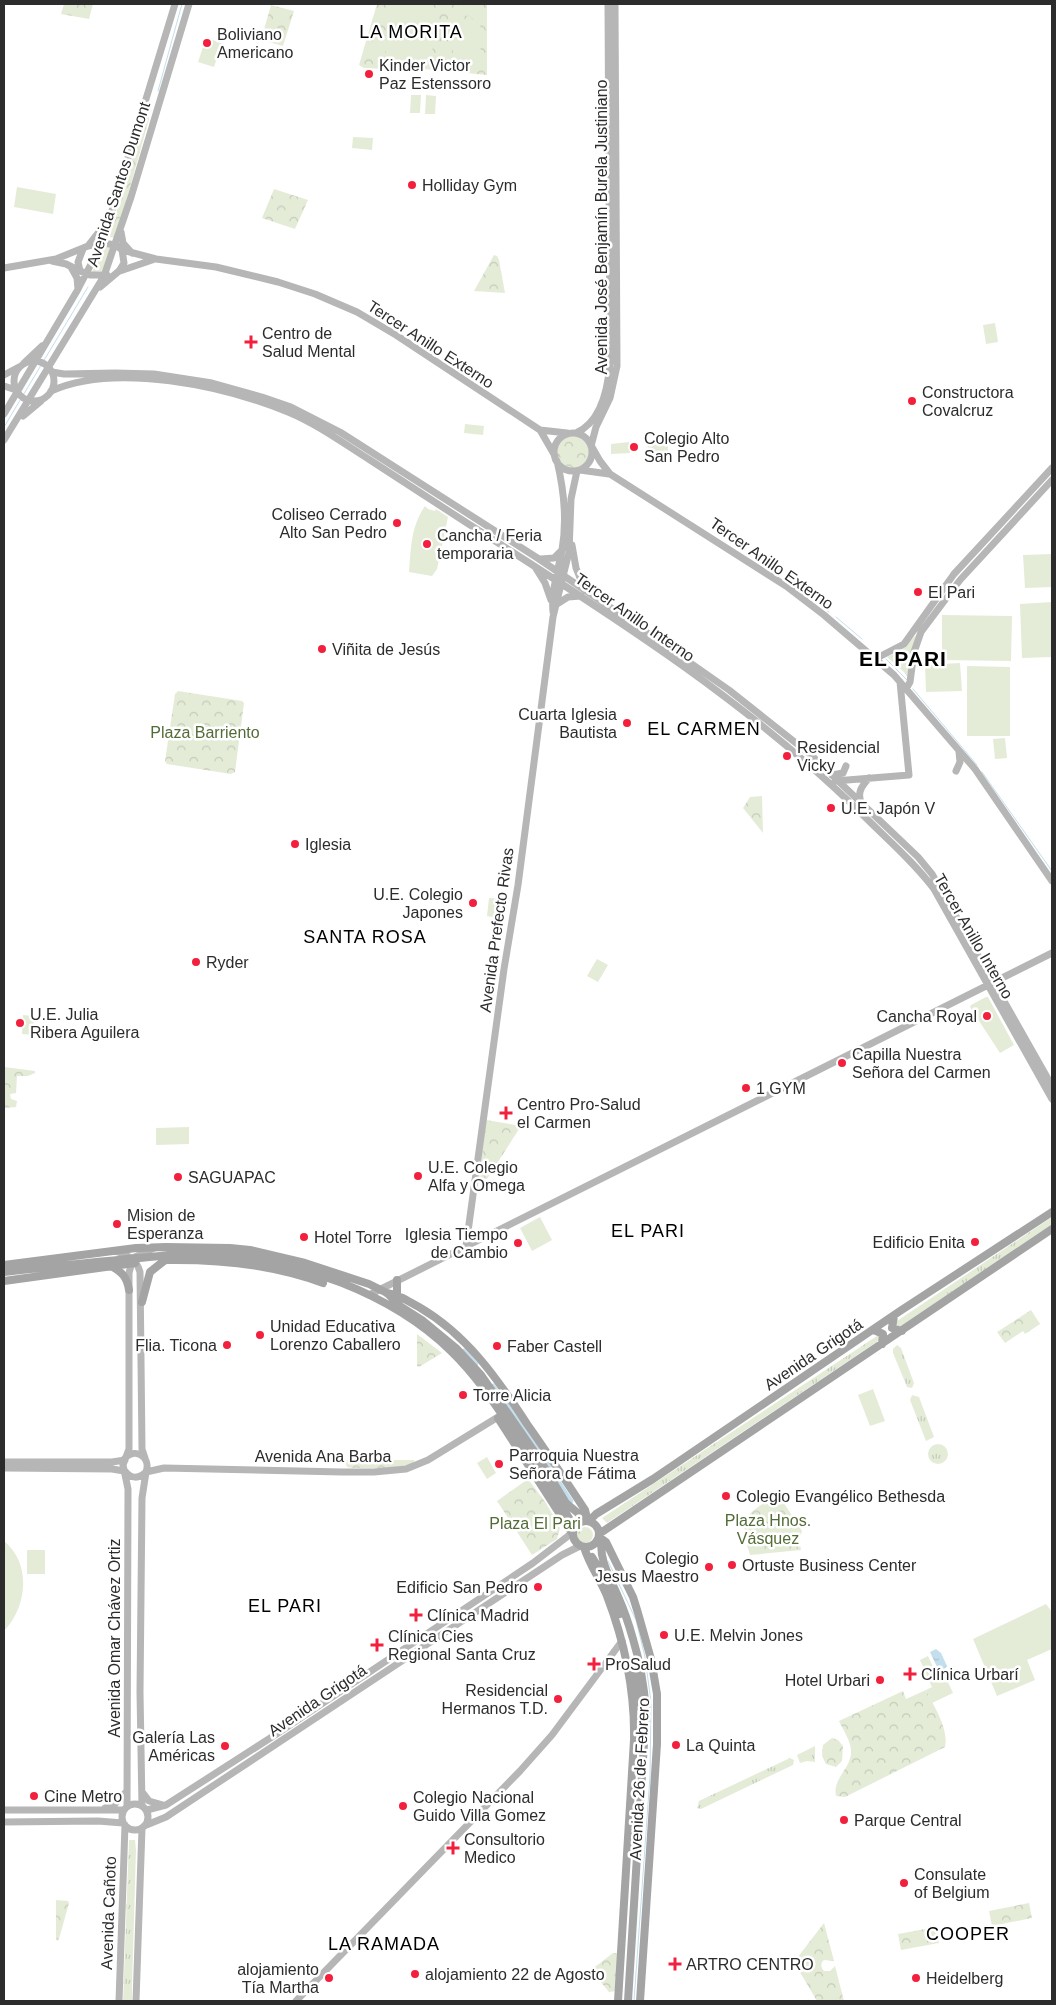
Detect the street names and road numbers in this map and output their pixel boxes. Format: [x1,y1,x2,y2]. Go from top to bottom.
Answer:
street label: Avenida José Benjamín Burela Justiniano [593,79,610,375]
street label: Avenida Santos Dumont [84,99,153,269]
street label: Tercer Anillo Externo [365,297,497,392]
street label: Tercer Anillo Externo [707,514,837,613]
street label: Tercer Anillo Interno [572,570,698,665]
street label: Avenida Prefecto Rivas [477,847,516,1013]
street label: Tercer Anillo Interno [931,871,1016,1002]
street label: Avenida Grigotá [761,1315,866,1393]
street label: Avenida Ana Barba [255,1448,391,1465]
street label: Avenida Omar Chávez Ortiz [106,1539,123,1737]
street label: Avenida Grigotá [265,1661,370,1739]
street label: Avenida 26 de Febrero [627,1697,652,1861]
street label: Avenida Cañoto [98,1856,119,1970]

